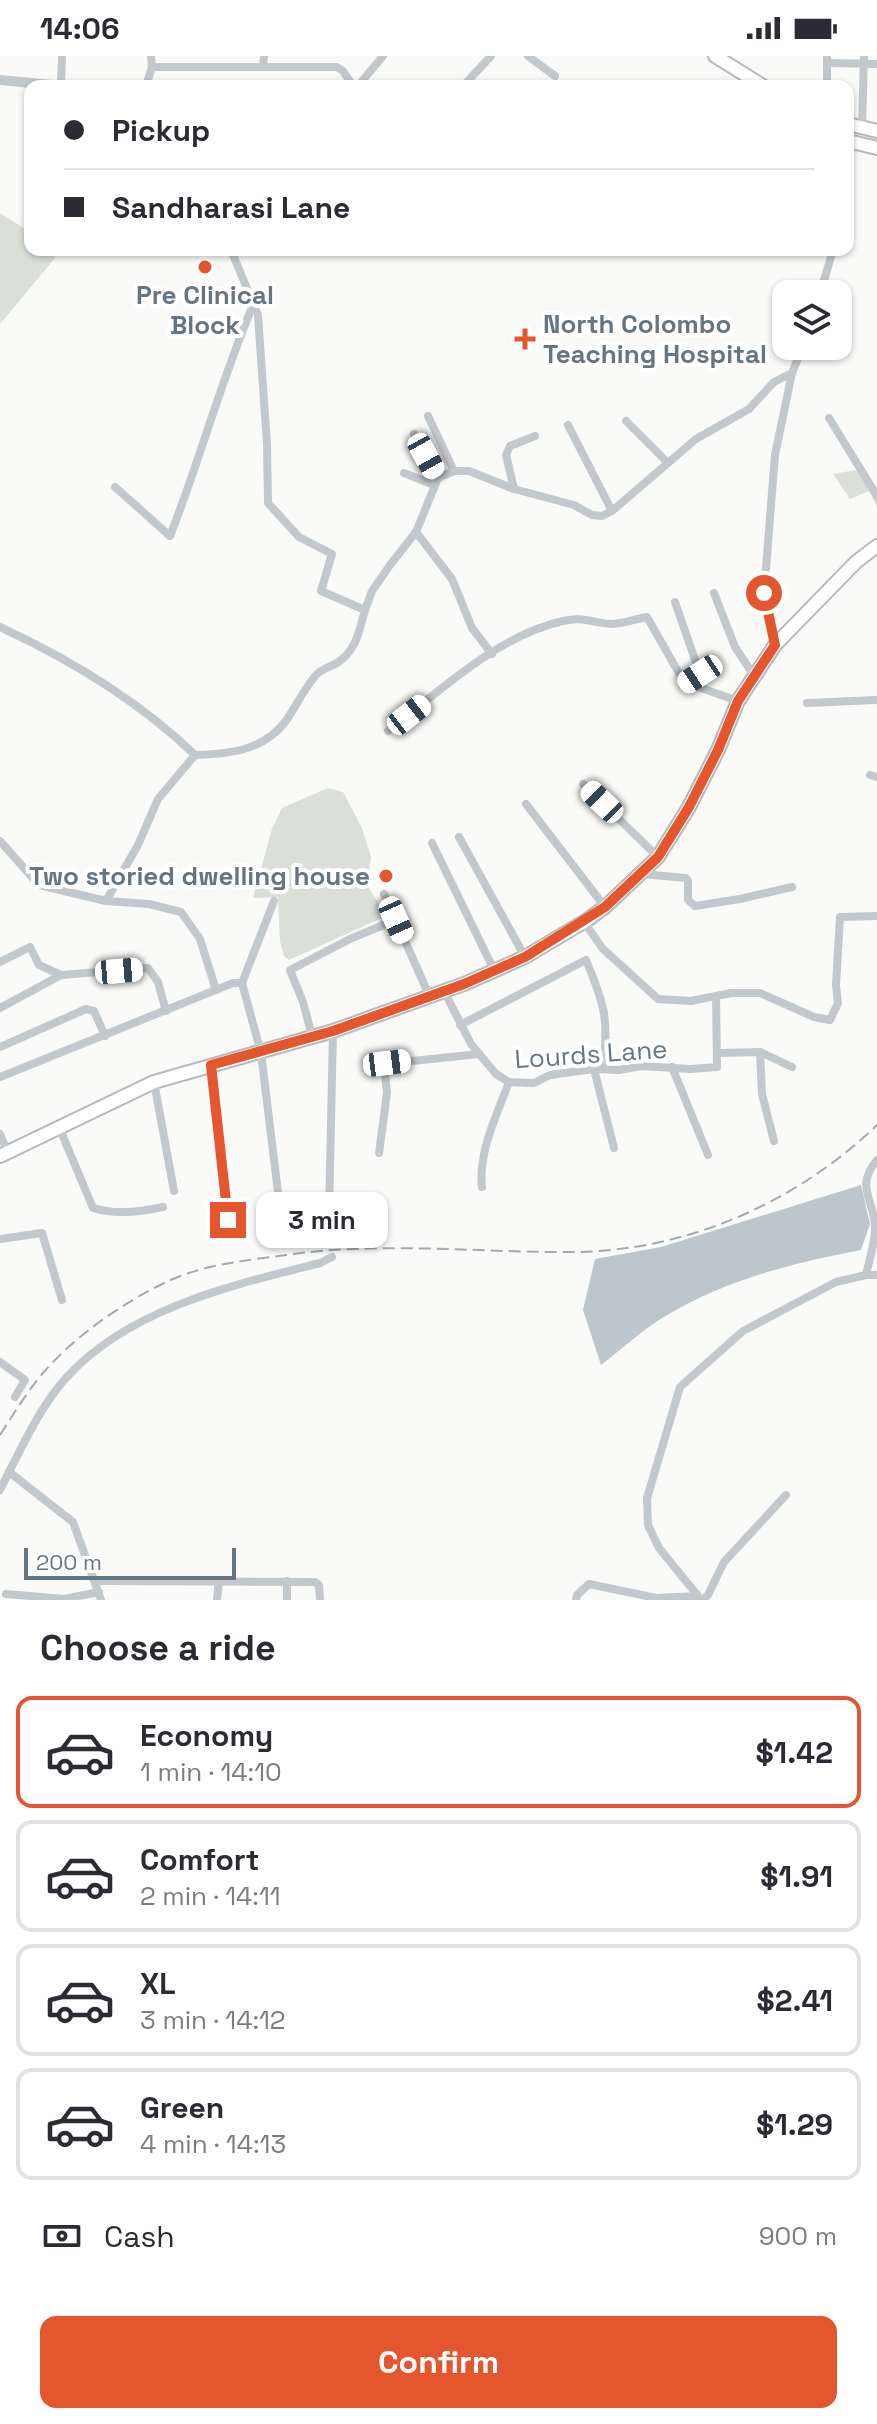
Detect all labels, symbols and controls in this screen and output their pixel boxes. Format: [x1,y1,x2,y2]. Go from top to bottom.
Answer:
text: 14:06 [40,9,120,48]
text: Pickup [112,111,210,150]
text: Sandharasi Lane [112,188,350,227]
marker: Pre Clinical Block [196,258,214,276]
place label: Pre Clinical Block [136,278,274,342]
map controls [772,280,852,360]
button: layers [772,280,852,360]
place label: North Colombo Teaching Hospital [543,307,767,371]
marker: North Colombo Teaching Hospital [514,328,536,350]
car [404,429,448,483]
route start [746,575,782,611]
car [673,651,727,697]
car [383,691,435,739]
car [576,777,628,827]
place label: Two storied dwelling house [29,859,370,893]
marker: Two storied dwelling house [377,867,395,885]
car [375,893,417,947]
car [94,957,144,985]
street label: Lourds Lane [513,1032,669,1076]
car [362,1048,412,1078]
callout: 3 min [256,1192,388,1248]
route end [210,1202,246,1238]
text: 3 min [288,1203,356,1237]
scale bar [24,1544,236,1580]
text: 200 m [36,1548,102,1576]
text: Choose a ride [40,1625,276,1671]
icon: car [44,1716,116,1788]
text: Economy [140,1716,273,1755]
text: $1.42 [755,1733,833,1772]
text: 1 min · 14:10 [140,1755,282,1789]
icon: car [44,1840,116,1912]
text: Comfort [140,1840,259,1879]
text: $1.91 [760,1857,833,1896]
text: 2 min · 14:11 [140,1879,281,1913]
icon: car [44,1964,116,2036]
text: XL [140,1964,176,2003]
text: $2.41 [757,1981,833,2020]
text: 3 min · 14:12 [140,2003,286,2037]
icon: car [44,2088,116,2160]
text: Green [140,2088,224,2127]
text: $1.29 [756,2105,833,2144]
text: 4 min · 14:13 [140,2127,286,2161]
icon: cash [40,2214,84,2258]
text: Cash [104,2217,175,2256]
text: 900 m [759,2219,837,2253]
button: Confirm [40,2316,837,2408]

